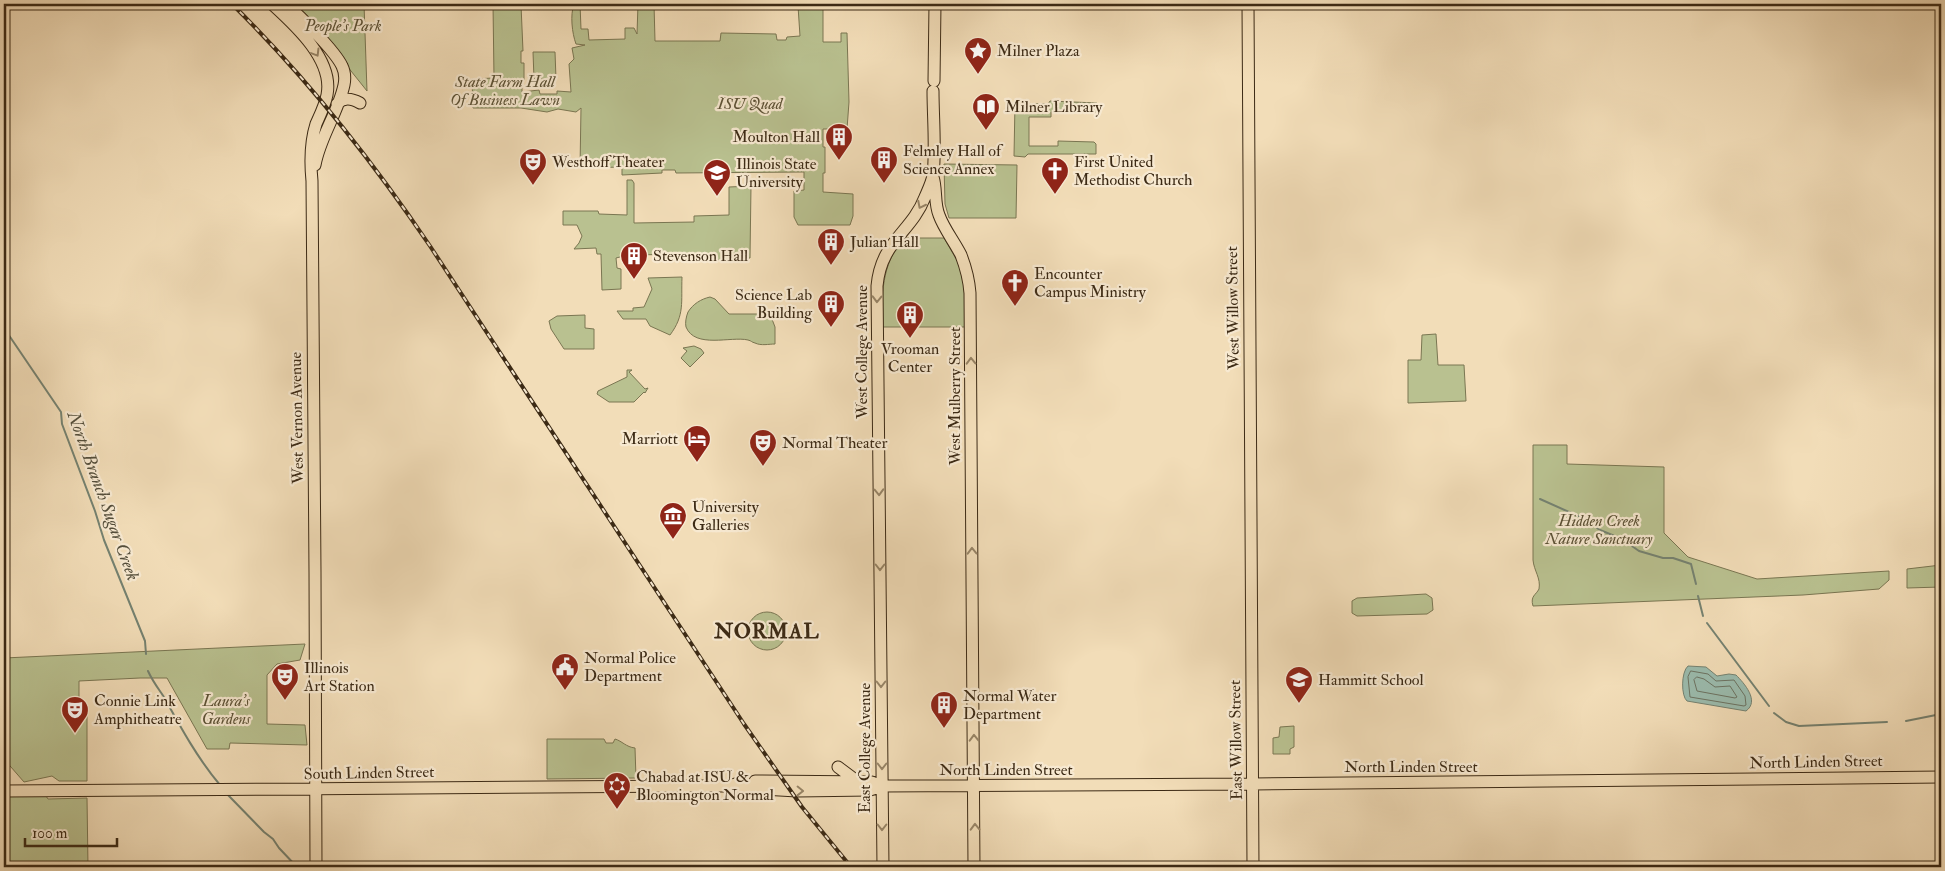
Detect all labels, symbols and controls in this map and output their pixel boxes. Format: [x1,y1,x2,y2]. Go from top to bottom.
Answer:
park label: People's Park [303,16,382,36]
place icon: Milner Plaza [963,36,993,75]
place label: Milner Plaza [997,41,1080,61]
one-way arrow [309,48,319,57]
park label: State Farm Hall Of Business Lawn [450,72,560,110]
library icon: Milner Library [971,92,1001,131]
park label: ISU Quad [716,94,784,114]
place label: Milner Library [1005,97,1103,117]
building icon: Moulton Hall [824,122,854,161]
place label: Moulton Hall [733,127,820,147]
place label: Felmley Hall of Science Annex [903,141,1004,179]
building icon: Felmley Hall of Science Annex [869,145,899,184]
theatre icon: Westhoff Theater [518,147,548,186]
place label: Westhoff Theater [551,152,664,172]
place label: First United Methodist Church [1074,152,1193,190]
place label: Illinois State University [736,154,817,192]
church icon: First United Methodist Church [1040,156,1070,195]
school or university icon: Illinois State University [702,158,732,197]
one-way arrow [917,200,927,209]
building icon: Julian Hall [816,227,846,266]
place label: Julian Hall [849,232,919,253]
building icon: Stevenson Hall [619,241,649,280]
place label: Stevenson Hall [653,246,748,266]
street label: West Willow Street [1222,246,1244,371]
place label: Encounter Campus Ministry [1034,264,1147,303]
church icon: Encounter Campus Ministry [1000,268,1030,307]
place label: Science Lab Building [735,285,813,323]
street label: West College Avenue [852,285,872,420]
building icon: Science Lab Building [816,289,846,328]
one-way arrow [872,295,882,303]
building icon: Vrooman Center [895,300,925,339]
street label: West Mulberry Street [945,327,965,466]
place label: Vrooman Center [881,339,939,377]
street label: West Vernon Avenue [286,351,308,485]
one-way arrow [965,357,976,365]
water label: North Branch Sugar Creek [61,407,144,584]
hotel icon: Marriott [682,424,712,463]
theatre icon: Normal Theater [748,428,778,467]
place label: Marriott [622,429,678,449]
place label: Normal Theater [782,433,887,453]
one-way arrow [874,489,885,497]
place label: University Galleries [692,497,760,535]
museum icon: University Galleries [658,501,688,540]
park label: Hidden Creek Nature Sanctuary [1545,511,1653,549]
one-way arrow [967,547,977,555]
one-way arrow [875,563,885,571]
district label: NORMAL [713,618,820,645]
place label: Normal Police Department [584,648,676,687]
public building icon: Normal Police Department [550,652,580,691]
place label: Illinois Art Station [303,658,375,696]
theatre icon: Illinois Art Station [270,662,300,701]
school or university icon: Hammitt School [1284,665,1314,704]
place label: Hammitt School [1318,670,1424,690]
one-way arrow [876,680,886,688]
street label: East Willow Street [1225,680,1247,800]
street label: East College Avenue [855,682,875,813]
place label: Normal Water Department [963,686,1056,725]
building icon: Normal Water Department [929,690,959,729]
place label: Connie Link Amphitheatre [93,691,182,730]
park label: Laura's Gardens [201,691,251,729]
theatre icon: Connie Link Amphitheatre [60,695,90,734]
one-way arrow [969,733,979,741]
street label: North Linden Street [1749,751,1883,773]
street label: North Linden Street [1344,757,1478,777]
street label: North Linden Street [939,760,1073,780]
street label: South Linden Street [304,762,434,784]
one-way arrow [877,762,887,770]
place label: Chabad at ISU & Bloomington Normal [636,767,774,805]
synagogue icon: Chabad at ISU & Bloomington Normal [602,771,632,810]
one-way arrow [796,786,804,796]
scale bar [25,816,118,848]
one-way arrow [969,823,980,831]
text: 100 m [32,824,68,843]
one-way arrow [877,824,887,831]

